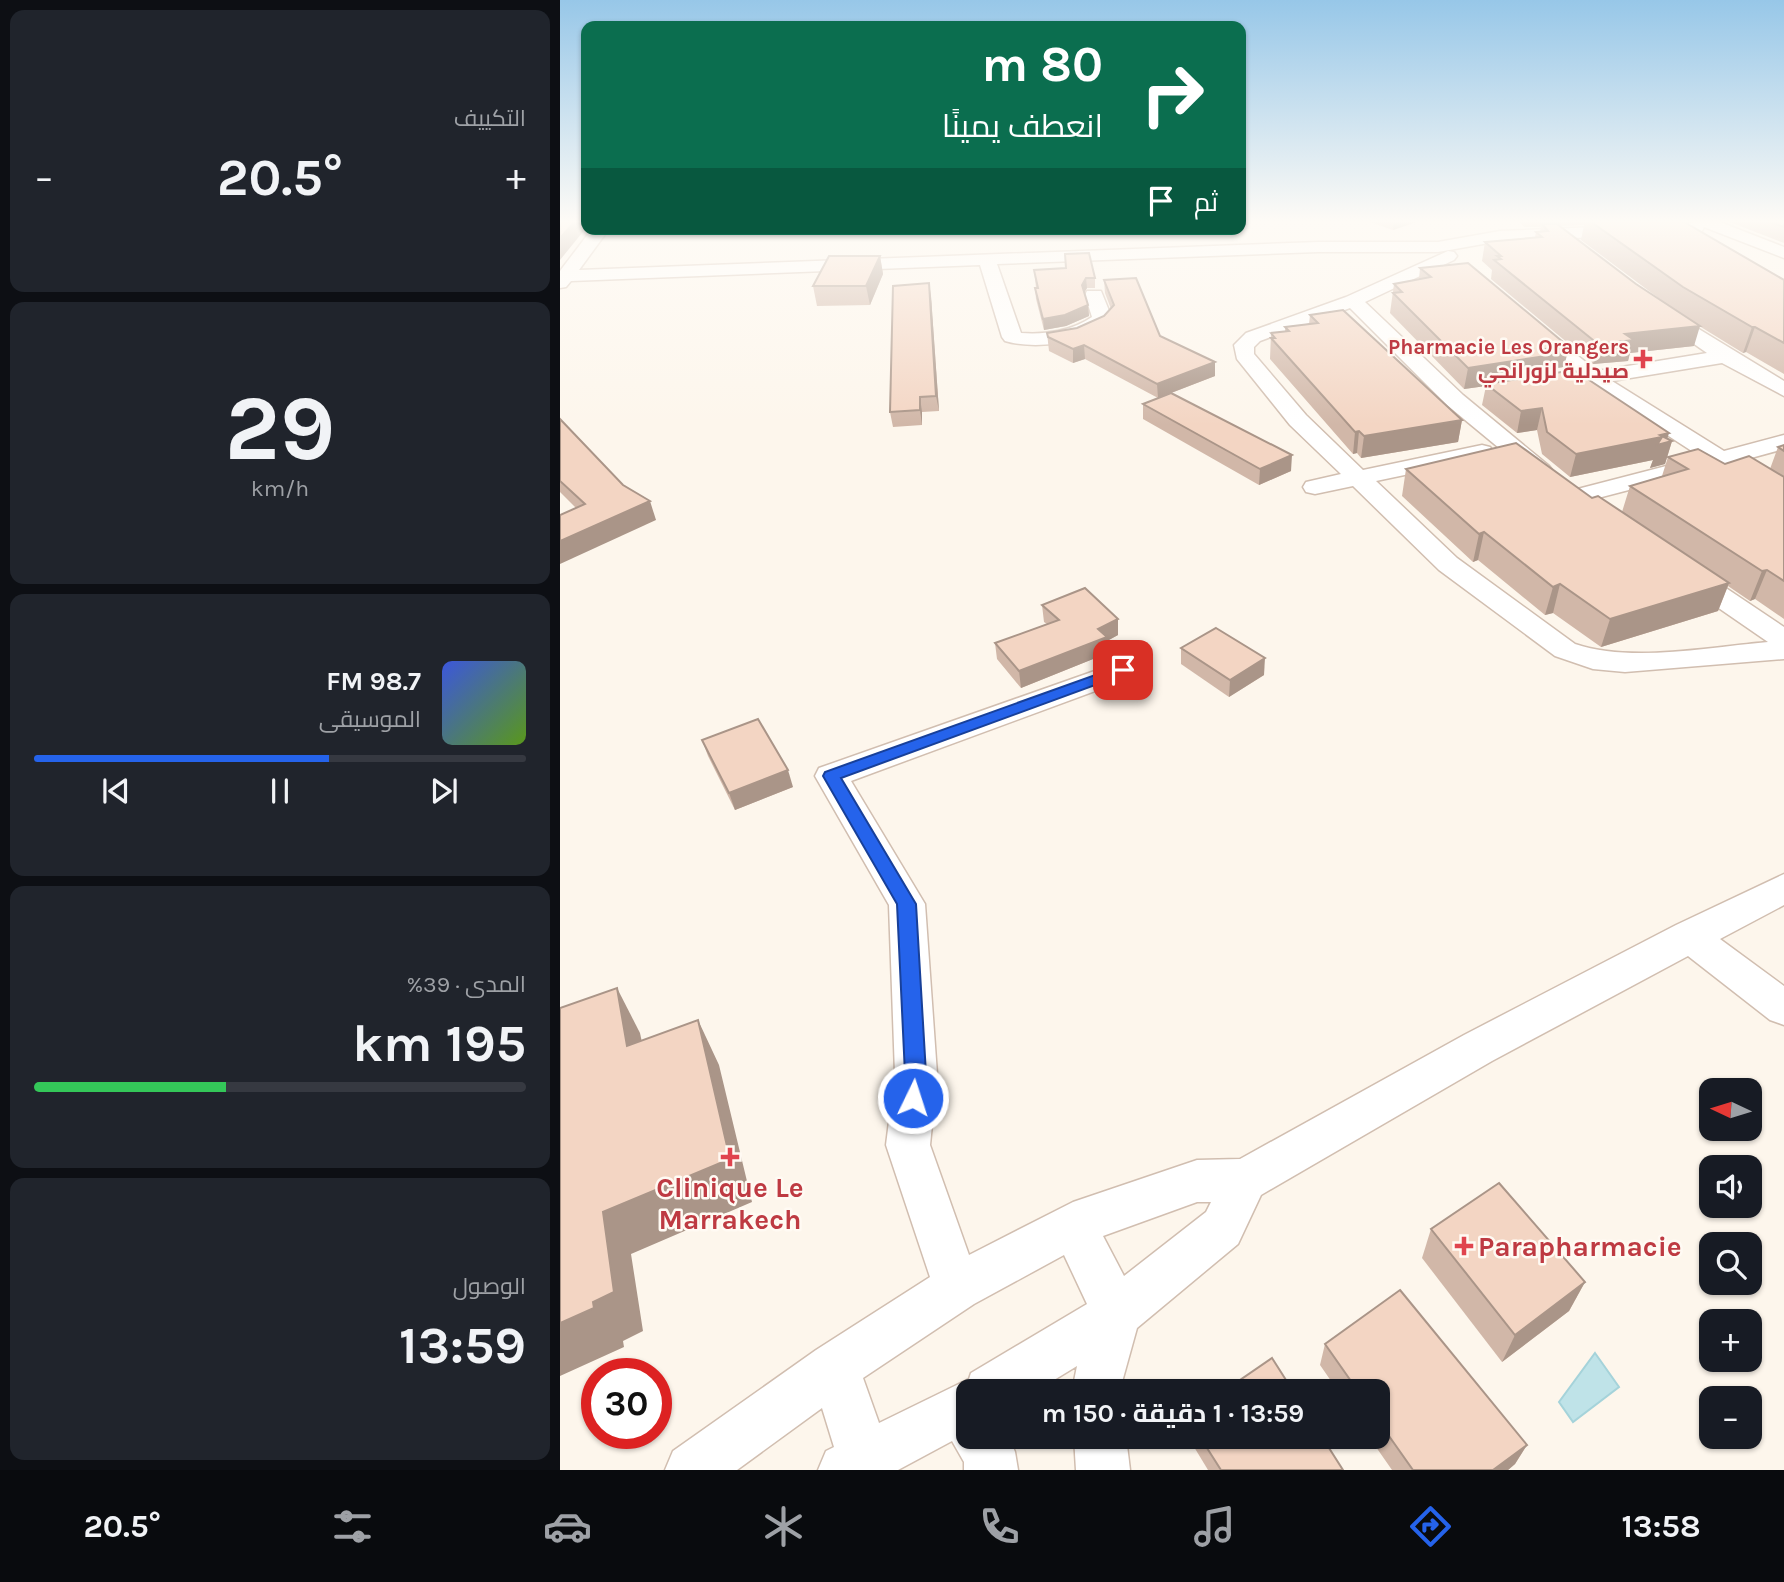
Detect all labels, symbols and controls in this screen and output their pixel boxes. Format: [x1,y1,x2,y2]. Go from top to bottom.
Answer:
text: 80 m [981,36,1103,93]
icon: right [1127,49,1218,140]
text: التكييف [454,105,526,132]
text: انعطف يمينًا [942,108,1103,145]
text: 20.5° [217,147,343,208]
text: − [34,155,54,200]
text: + [506,155,526,200]
icon: arrive [1142,182,1180,220]
text: ثم [1194,187,1218,218]
place label: Pharmacie Les Orangers صيدلية لزورانجي [1388,335,1629,388]
marker: Pharmacie Les Orangers صيدلية لزورانجي [1635,351,1651,367]
text: 29 [225,376,335,482]
text: km/h [251,475,309,502]
pin [1093,640,1153,700]
icon: arrive [1104,651,1142,689]
text: 98.7 FM [326,666,421,697]
text: الموسيقى [319,706,421,733]
icon: previous [97,772,135,810]
icon: pause [261,772,299,810]
icon: next [425,772,463,810]
text: المدى · 39% [406,971,526,998]
text: 195 km [352,1013,526,1074]
position arrow [876,1061,950,1135]
north arrow [1699,1078,1762,1141]
map controls [1699,1078,1762,1449]
marker: Clinique Le Marrakech [720,1147,740,1167]
button: sound [1699,1155,1762,1218]
place label: Clinique Le Marrakech [656,1171,804,1236]
place label: Parapharmacie [1478,1230,1682,1263]
button: search [1699,1232,1762,1295]
marker: Parapharmacie [1456,1238,1472,1254]
text: الوصول [453,1273,526,1300]
button: + [1699,1309,1762,1372]
text: 13:59 [399,1315,526,1376]
speed limit sign: 30 [581,1358,672,1449]
button: − [1699,1386,1762,1449]
text: 13:59 · 1 دقيقة · 150 m [1042,1398,1304,1429]
icon: filters [328,1502,377,1551]
icon: car [543,1502,592,1551]
icon: climate [759,1502,808,1551]
icon: phone [975,1502,1024,1551]
icon: music [1190,1502,1239,1551]
icon: directions [1406,1502,1455,1551]
text: 20.5° [83,1508,161,1545]
text: 13:58 [1621,1508,1701,1545]

